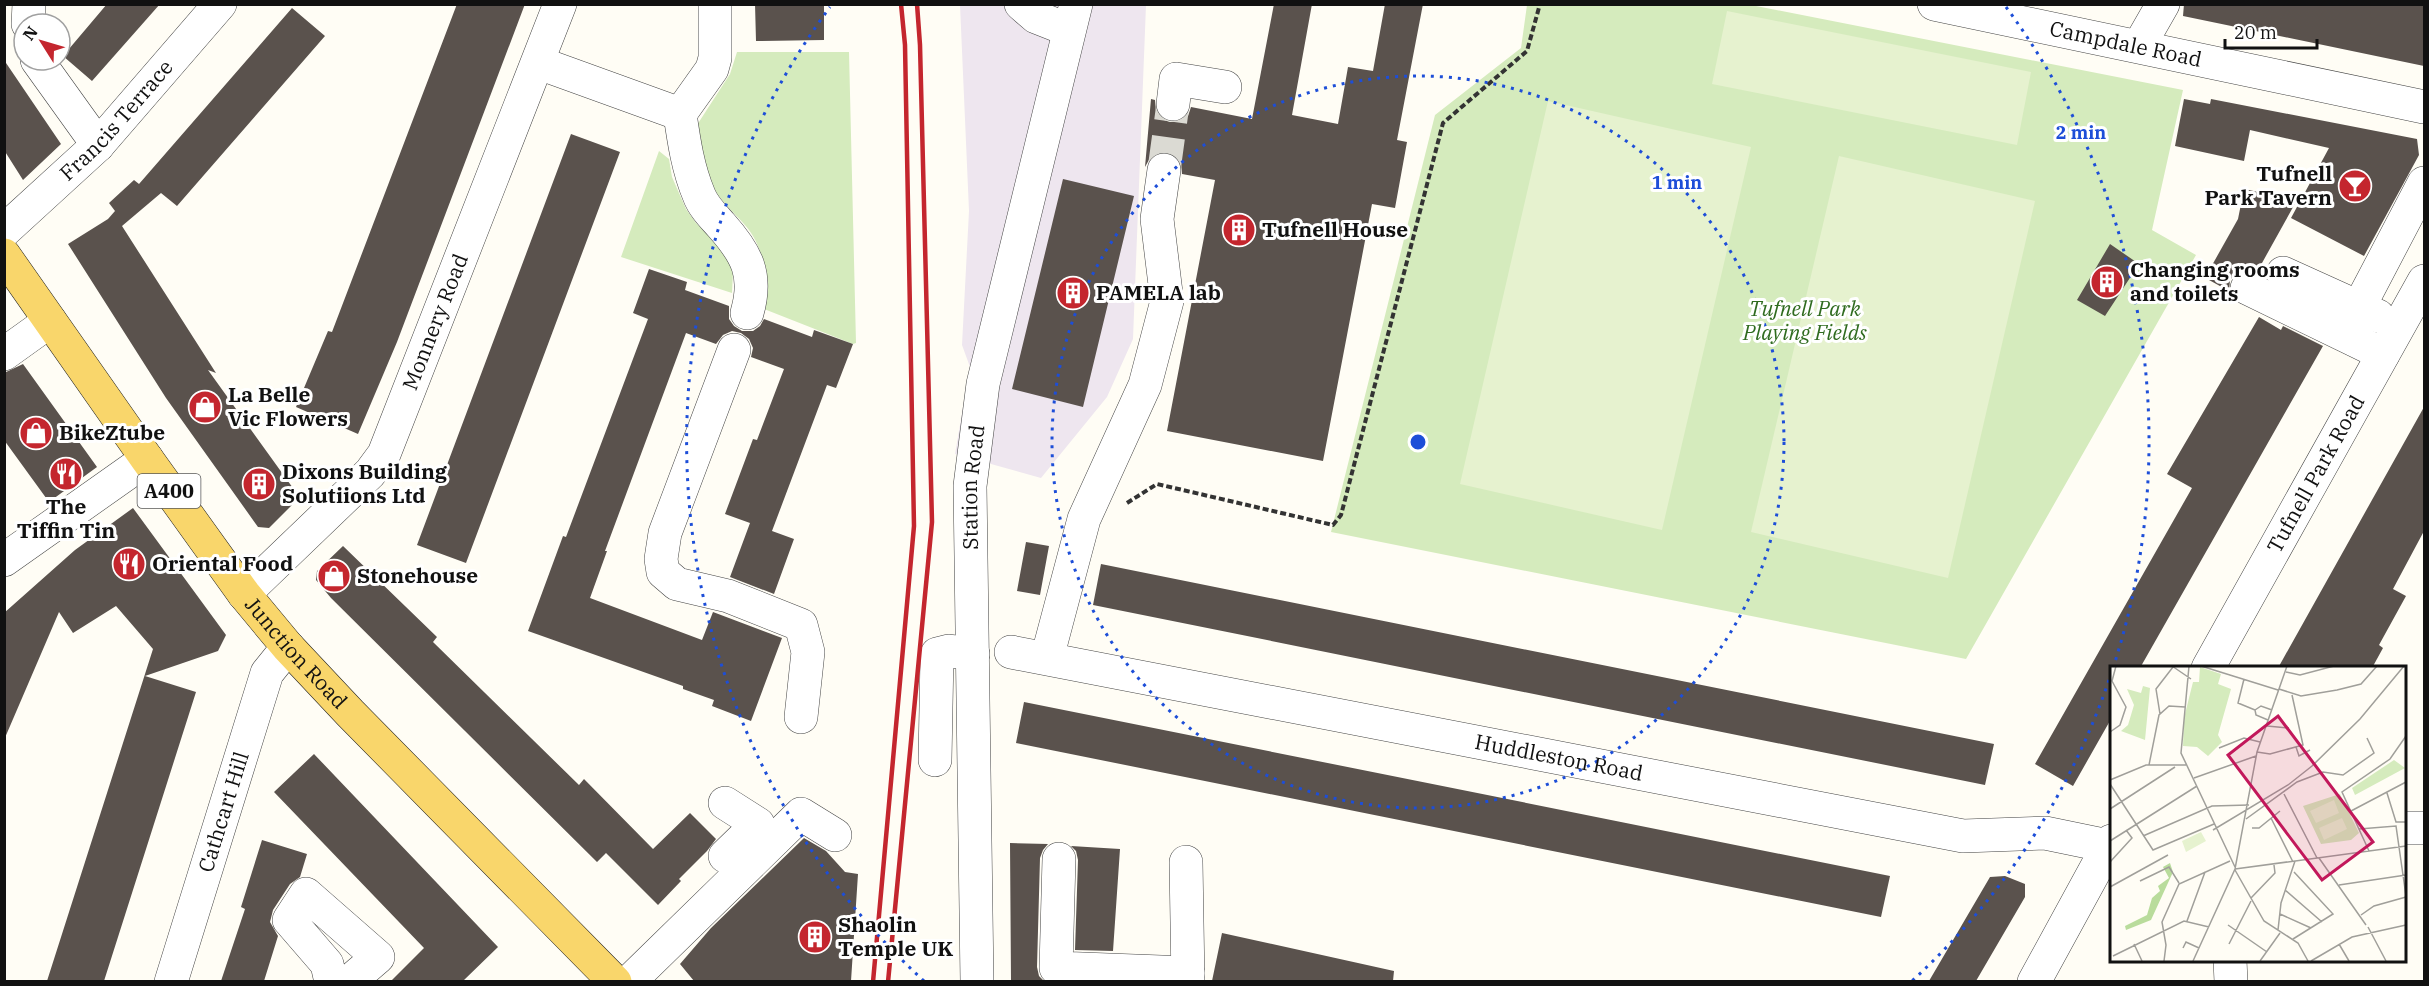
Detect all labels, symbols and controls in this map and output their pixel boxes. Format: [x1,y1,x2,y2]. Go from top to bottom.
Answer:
north arrow [12,12,72,72]
scale bar [2225,12,2316,50]
street label: Campdale Road [2047,14,2205,73]
text: 20 m [2234,21,2277,44]
text: N [18,22,42,44]
street label: Francis Terrace [53,53,179,186]
text: 2 min [2056,121,2106,144]
place label: Tufnell Park Tavern [2204,159,2332,211]
bar icon: Tufnell Park Tavern [2337,168,2373,204]
text: 1 min [1652,171,1702,194]
building icon: Tufnell House [1221,212,1257,248]
place label: Tufnell House [1262,215,1408,243]
street label: Monnery Road [395,249,474,394]
place label: Changing rooms and toilets [2130,255,2300,307]
building icon: Changing rooms and toilets [2089,264,2125,300]
building icon: PAMELA lab [1055,275,1091,311]
place label: PAMELA lab [1096,278,1221,306]
park label: Tufnell Park Playing Fields [1742,294,1867,346]
place label: La Belle Vic Flowers [228,380,348,432]
shop icon: La Belle Vic Flowers [187,389,223,425]
street label: Tufnell Park Road [2260,390,2371,558]
shop icon: BikeZtube [18,415,54,451]
place label: BikeZtube [59,418,165,446]
street label: Station Road [955,423,991,550]
centre of rings [1408,432,1428,452]
restaurant icon: The Tiffin Tin [48,456,84,492]
place label: Dixons Building Solutiions Ltd [282,457,448,509]
building icon: Dixons Building Solutiions Ltd [241,466,277,502]
road number: A400 [138,474,201,508]
place label: The Tiffin Tin [17,492,115,544]
restaurant icon: Oriental Food [111,546,147,582]
place label: Oriental Food [152,549,293,577]
shop icon: Stonehouse [316,558,352,594]
place label: Stonehouse [357,561,478,589]
street label: Junction Road [239,591,354,715]
inset map [2110,666,2405,962]
street label: Huddleston Road [1473,727,1646,787]
street label: Cathcart Hill [191,748,255,876]
place label: Shaolin Temple UK [838,910,953,962]
building icon: Shaolin Temple UK [797,919,833,955]

